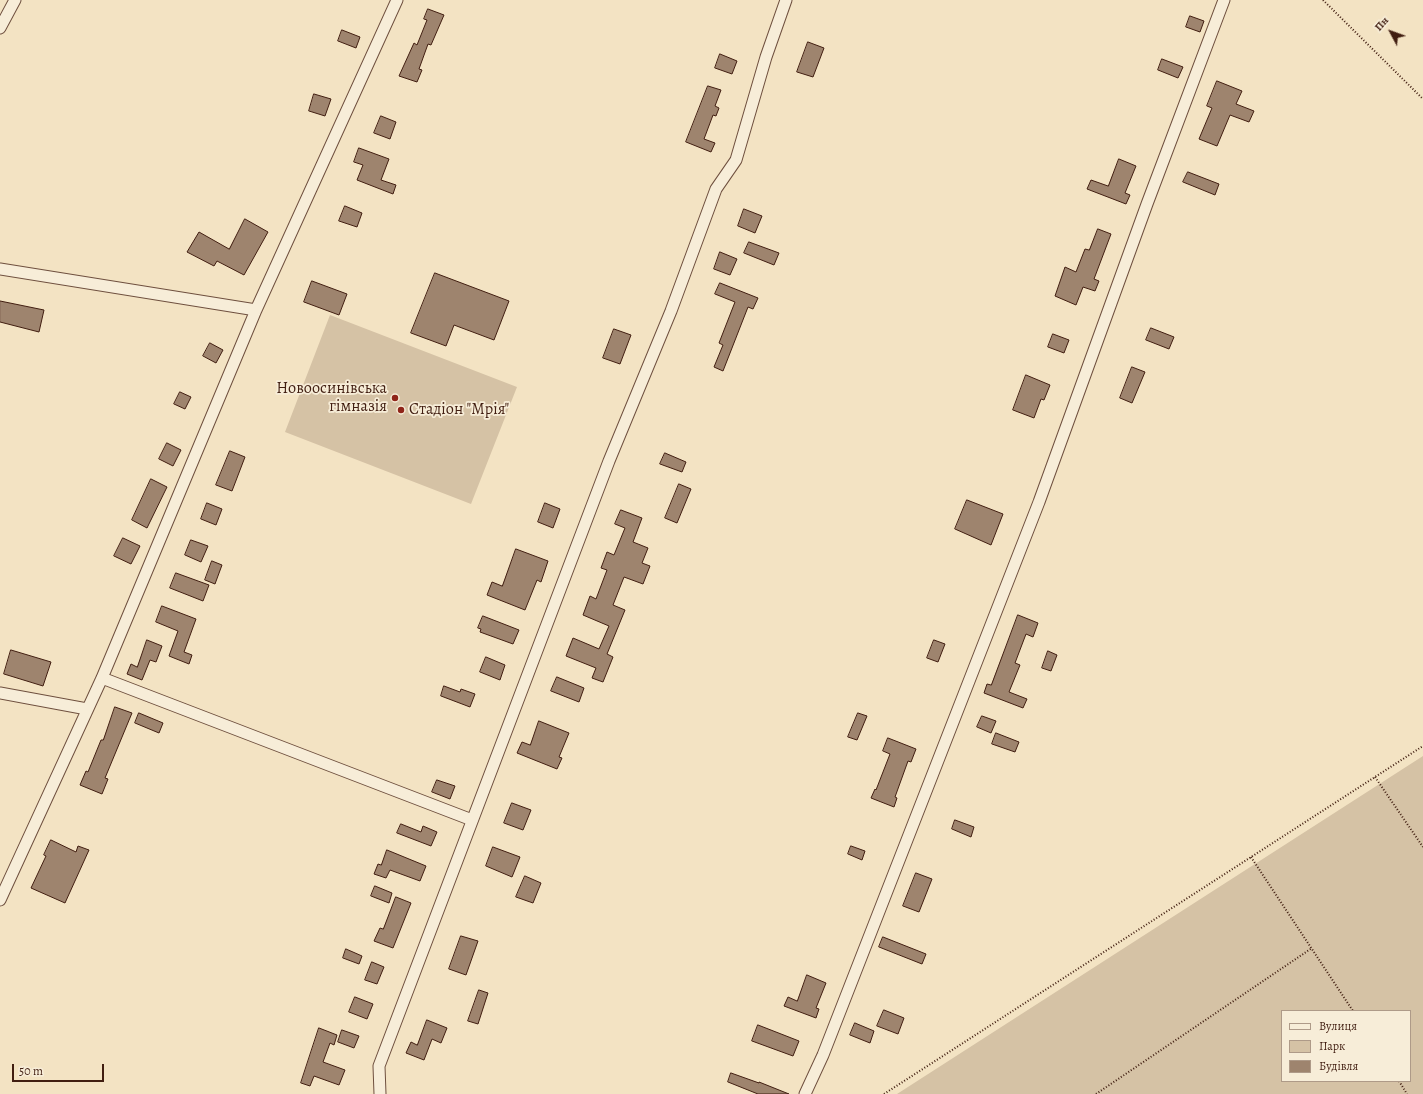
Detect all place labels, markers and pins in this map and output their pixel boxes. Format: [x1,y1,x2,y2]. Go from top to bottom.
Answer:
place label: Новоосинівська гімназія [276,379,387,417]
marker: Новоосинівська гімназія [390,393,400,403]
place label: Стадіон "Мрія" [409,400,509,420]
marker: Стадіон "Мрія" [396,405,406,415]

